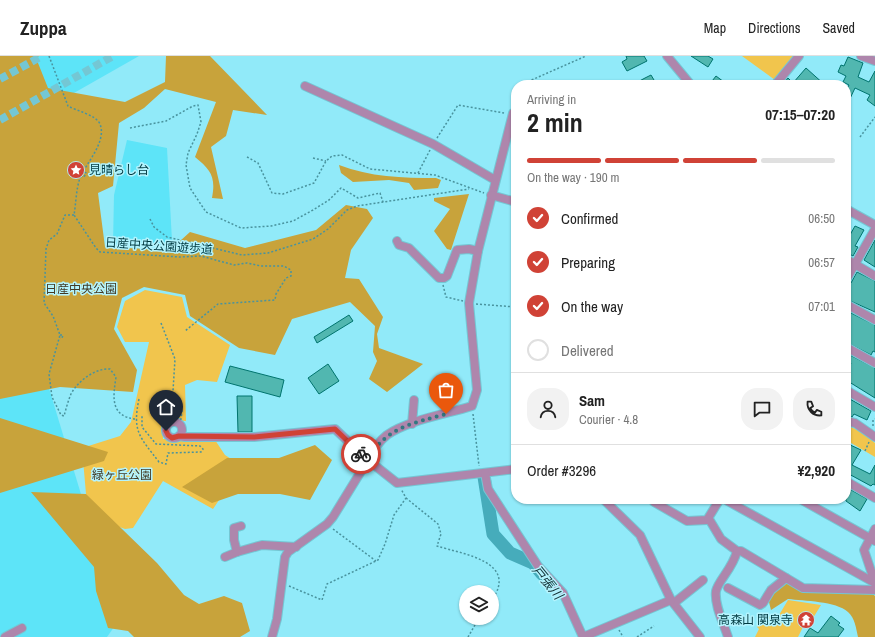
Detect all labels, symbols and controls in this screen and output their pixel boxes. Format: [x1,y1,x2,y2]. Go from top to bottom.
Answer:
text: Zuppa [20,15,67,41]
text: Map [704,19,726,37]
text: Directions [748,19,800,37]
text: Saved [822,19,855,37]
text: Arriving in [527,91,576,108]
text: 07:15–07:20 [765,104,835,125]
text: 2 min [527,105,583,140]
place icon: 見晴らし台 [66,160,86,180]
place label: 見晴らし台 [89,162,149,178]
text: On the way · 190 m [527,169,619,186]
icon: check [527,207,549,229]
text: Confirmed [561,208,618,229]
text: 06:50 [808,210,835,227]
street label: 日産中央公園遊歩道 [105,234,213,258]
icon: check [527,251,549,273]
text: Preparing [561,252,615,273]
text: 06:57 [808,254,835,271]
park label: 日産中央公園 [45,281,117,297]
icon: check [527,295,549,317]
text: On the way [561,296,623,317]
text: 07:01 [808,298,835,315]
text: Delivered [561,340,614,361]
pin [429,373,463,414]
icon: bag [435,379,457,401]
button: person [527,388,569,430]
button: chat [741,388,783,430]
button: phone [793,388,835,430]
pin [149,390,183,431]
text: Sam [579,390,605,411]
icon: home [155,396,177,418]
text: Courier · 4.8 [579,411,638,428]
courier [341,434,381,474]
icon: bike [350,443,372,465]
text: Order #3296 [527,460,596,481]
text: ¥2,920 [797,460,835,481]
park label: 緑ヶ丘公園 [92,467,152,483]
water label: 戸張川 [529,562,568,604]
map controls [459,585,499,625]
button: layers [459,585,499,625]
temple icon: 高森山 関泉寺 [796,610,816,630]
place label: 高森山 関泉寺 [718,612,793,628]

